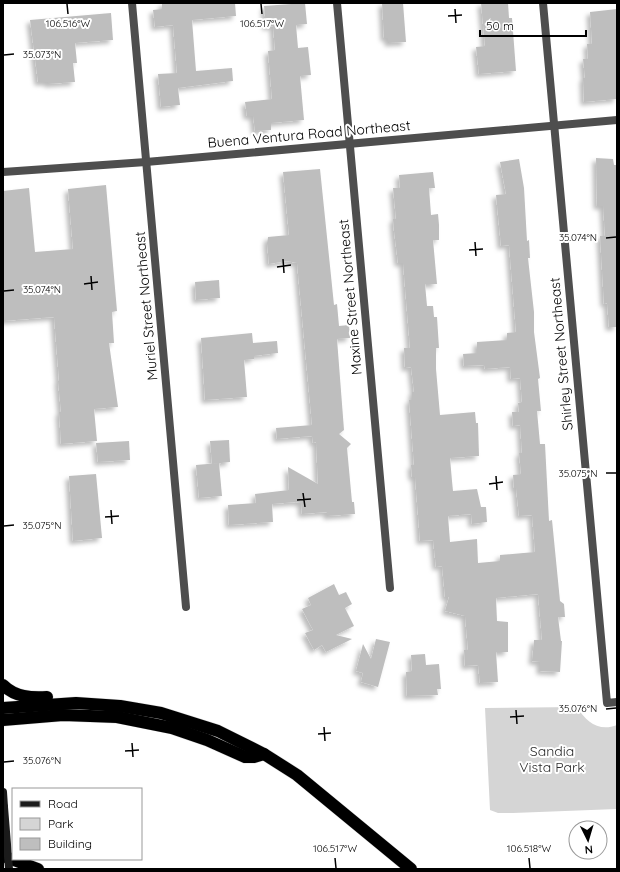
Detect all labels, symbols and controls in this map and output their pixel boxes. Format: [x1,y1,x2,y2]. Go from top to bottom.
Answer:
scale bar [480,12,586,38]
text: 106.516°W [46,17,91,30]
text: 106.517°W [240,17,284,30]
text: 50 m [486,18,514,33]
text: 35.073°N [23,48,61,61]
street label: Buena Ventura Road Northeast [207,116,411,152]
street label: Maxine Street Northeast [334,218,366,376]
street label: Muriel Street Northeast [130,231,161,381]
text: 35.074°N [559,231,597,244]
street label: Shirley Street Northeast [545,277,577,431]
text: 35.074°N [23,283,61,296]
text: 35.075°N [559,467,597,480]
text: 35.075°N [23,519,61,532]
text: 35.076°N [559,702,597,715]
park label: Sandia Vista Park [519,742,585,776]
text: 35.076°N [23,754,61,767]
legend [12,788,142,860]
text: Road [48,796,78,811]
text: Park [48,816,73,831]
north arrow [568,820,608,860]
text: Building [48,836,92,851]
text: 106.517°W [313,842,357,855]
text: 106.518°W [507,842,552,855]
text: N [584,843,594,857]

